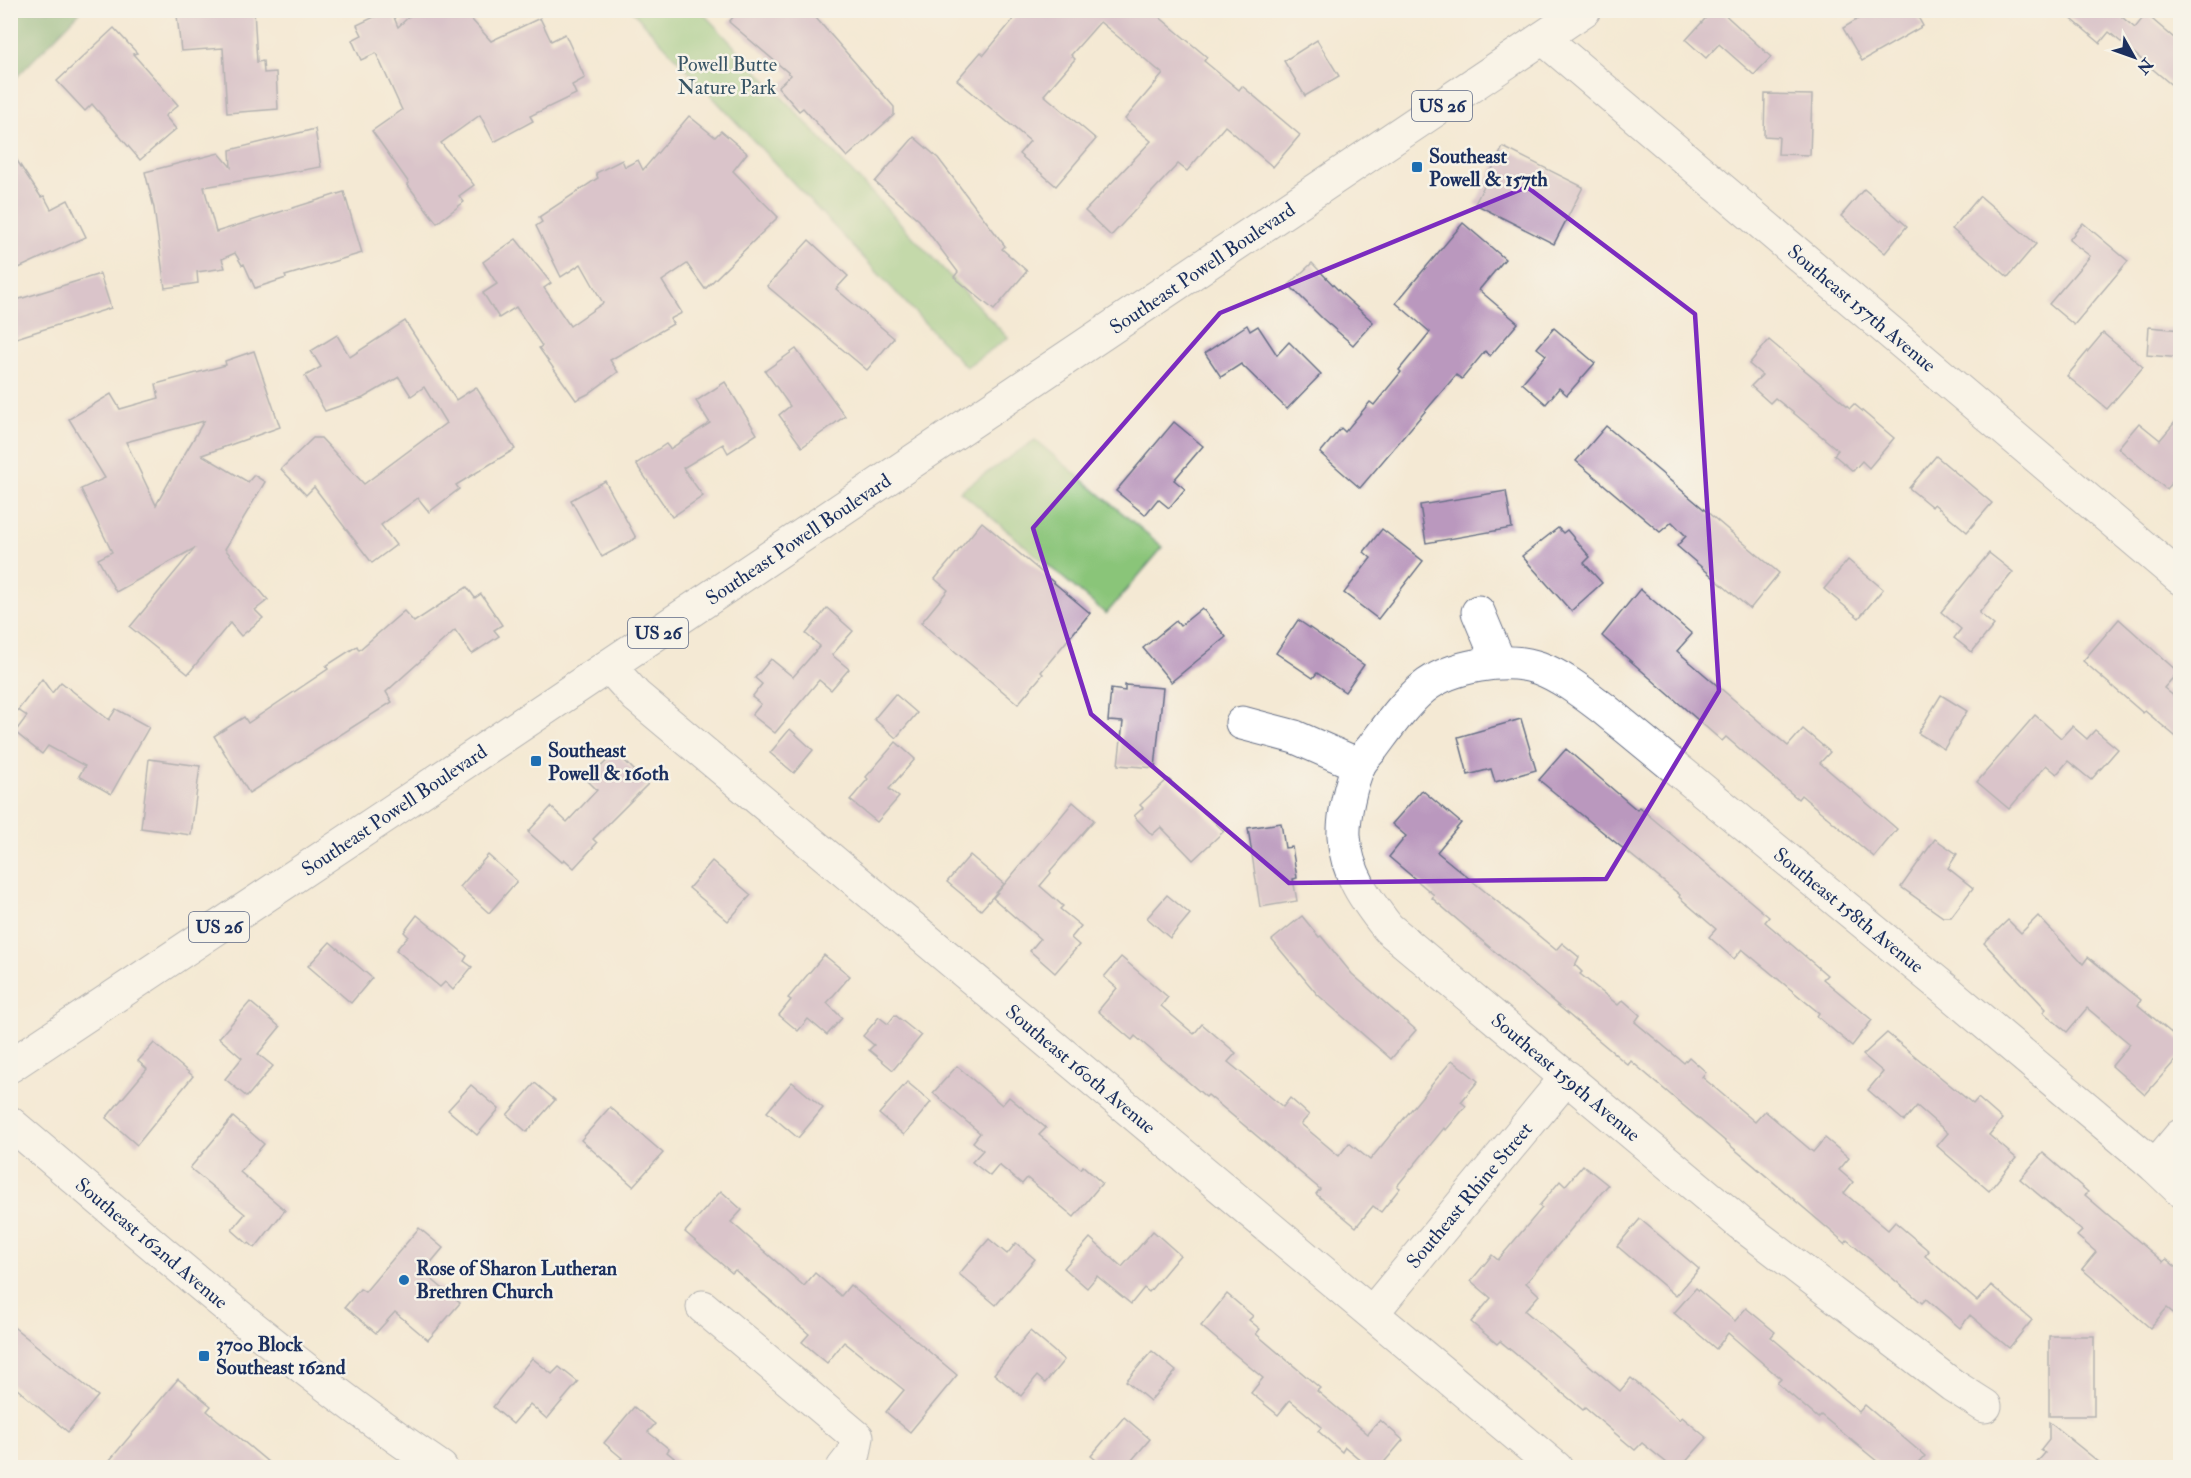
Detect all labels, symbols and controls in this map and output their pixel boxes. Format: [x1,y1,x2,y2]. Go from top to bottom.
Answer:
north arrow [2104,27,2164,87]
park label: Powell Butte Nature Park [677,52,777,100]
text: N [2132,53,2158,78]
road number: US 26 [1412,91,1472,121]
place label: Southeast Powell & 157th [1429,144,1548,192]
marker: Southeast Powell & 157th [1410,160,1424,174]
street label: Southeast Powell Boulevard [1105,197,1300,340]
street label: Southeast 157th Avenue [1782,239,1941,378]
street label: Southeast Powell Boulevard [701,468,896,611]
road number: US 26 [628,618,688,648]
place label: Southeast Powell & 160th [548,738,669,786]
street label: Southeast Powell Boulevard [297,739,492,882]
marker: Southeast Powell & 160th [529,754,543,768]
street label: Southeast 158th Avenue [1768,842,1929,979]
road number: US 26 [189,912,249,942]
street label: Southeast 160th Avenue [1000,999,1161,1140]
street label: Southeast 159th Avenue [1486,1008,1645,1147]
street label: Southeast Rhine Street [1401,1117,1538,1274]
street label: Southeast 162nd Avenue [70,1172,233,1315]
place label: Rose of Sharon Lutheran Brethren Church [416,1256,618,1304]
marker: Rose of Sharon Lutheran Brethren Church [397,1273,411,1287]
place label: 3700 Block Southeast 162nd [216,1332,346,1380]
marker: 3700 Block Southeast 162nd [197,1349,211,1363]

